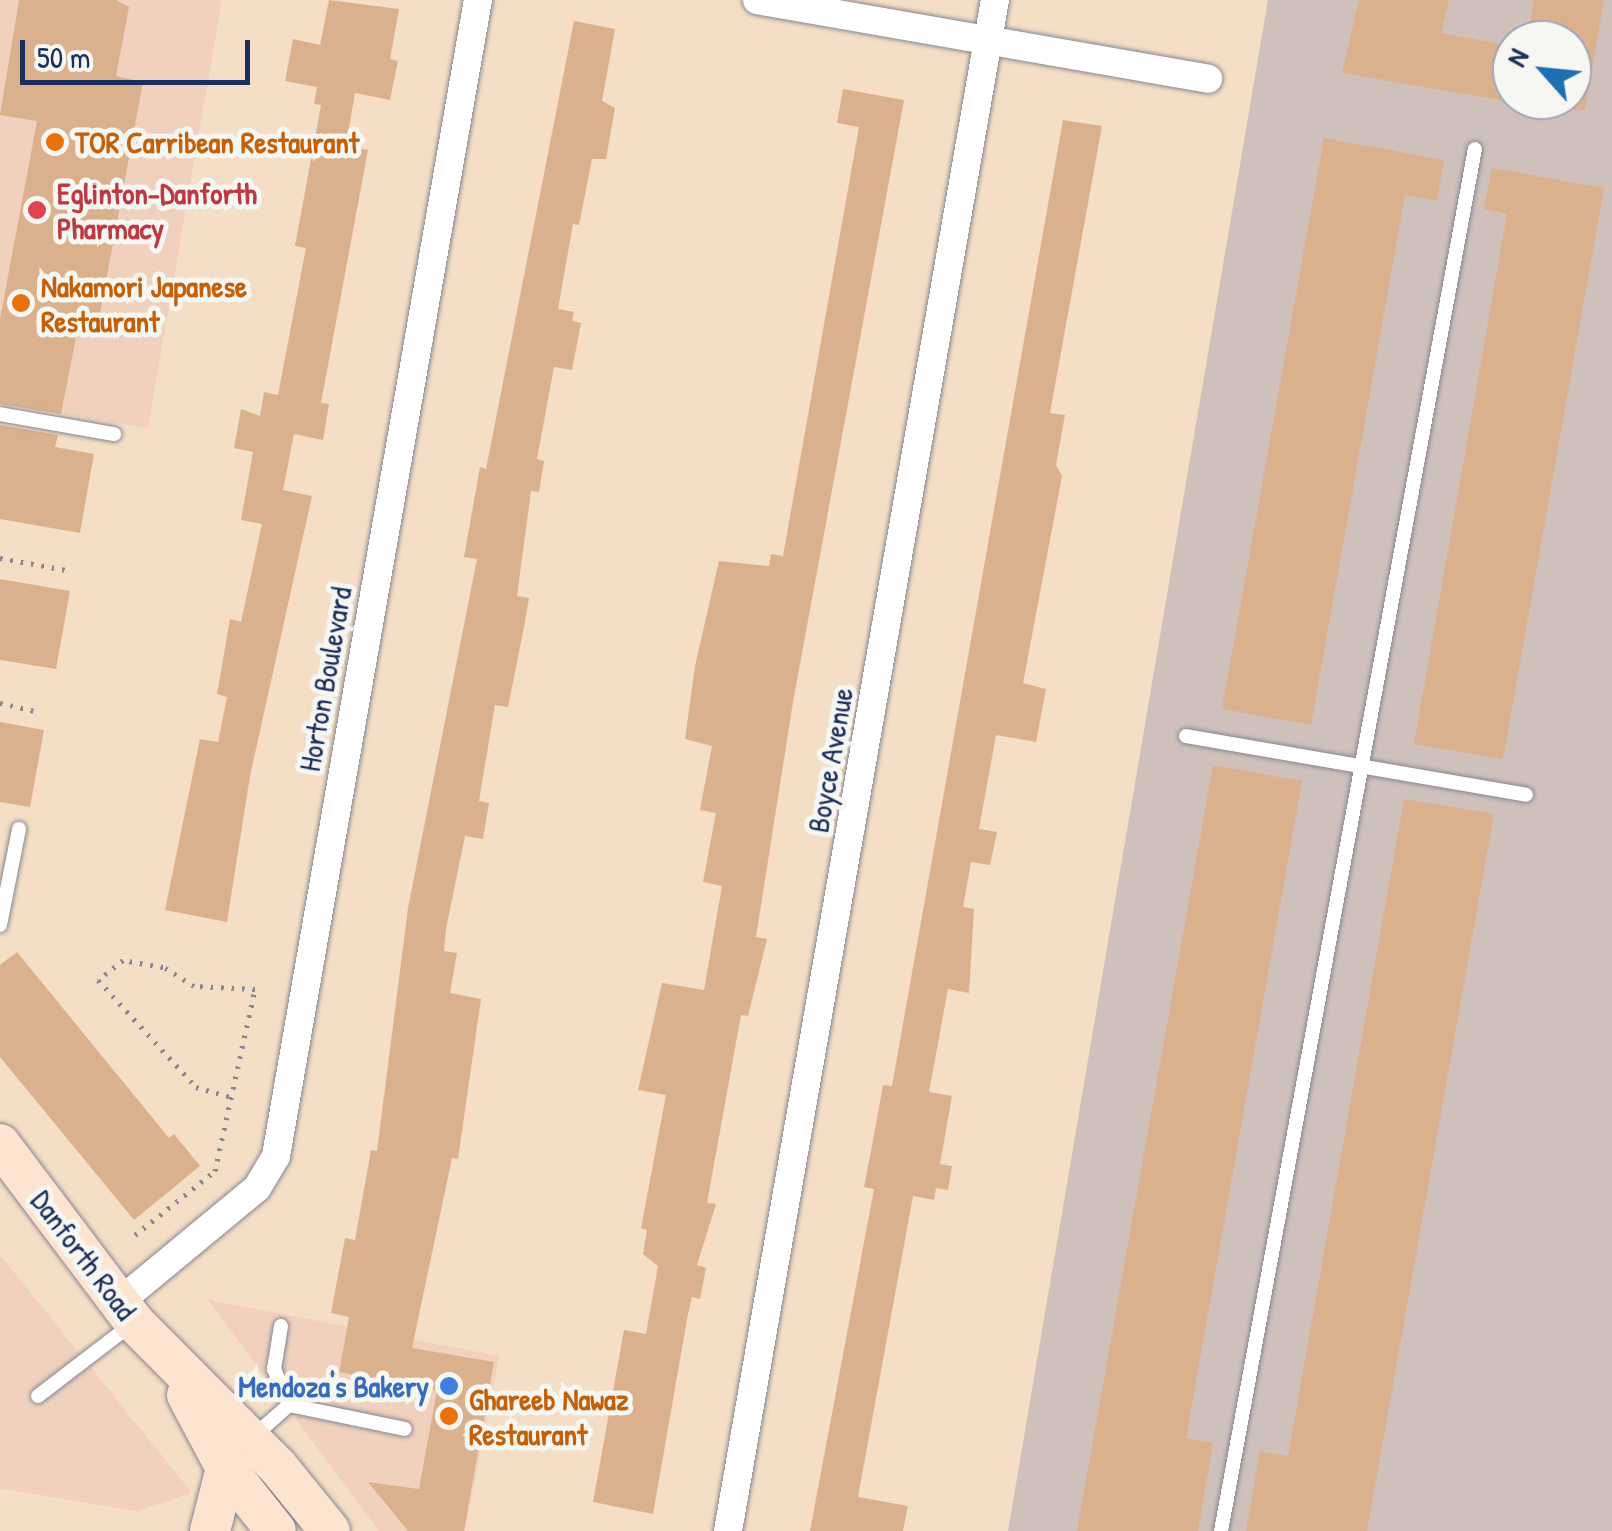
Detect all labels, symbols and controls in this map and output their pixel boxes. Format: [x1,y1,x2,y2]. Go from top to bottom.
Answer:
scale bar [25,20,255,82]
north arrow [1492,20,1592,120]
text: 50 m [37,37,90,77]
text: N [1497,42,1537,73]
place label: TOR Carribean Restaurant [75,124,359,160]
marker: TOR Carribean Restaurant [44,131,66,153]
place label: Eglinton-Danforth Pharmacy [57,175,257,246]
marker: Eglinton-Danforth Pharmacy [26,199,48,221]
place label: Nakamori Japanese Restaurant [41,268,247,338]
marker: Nakamori Japanese Restaurant [10,292,32,314]
street label: Horton Boulevard [291,584,359,774]
street label: Boyce Avenue [800,685,860,835]
street label: Danforth Road [24,1183,144,1327]
place label: Mendoza's Bakery [238,1368,429,1404]
marker: Mendoza's Bakery [438,1375,460,1397]
place label: Ghareeb Nawaz Restaurant [469,1381,629,1452]
marker: Ghareeb Nawaz Restaurant [438,1405,460,1427]

